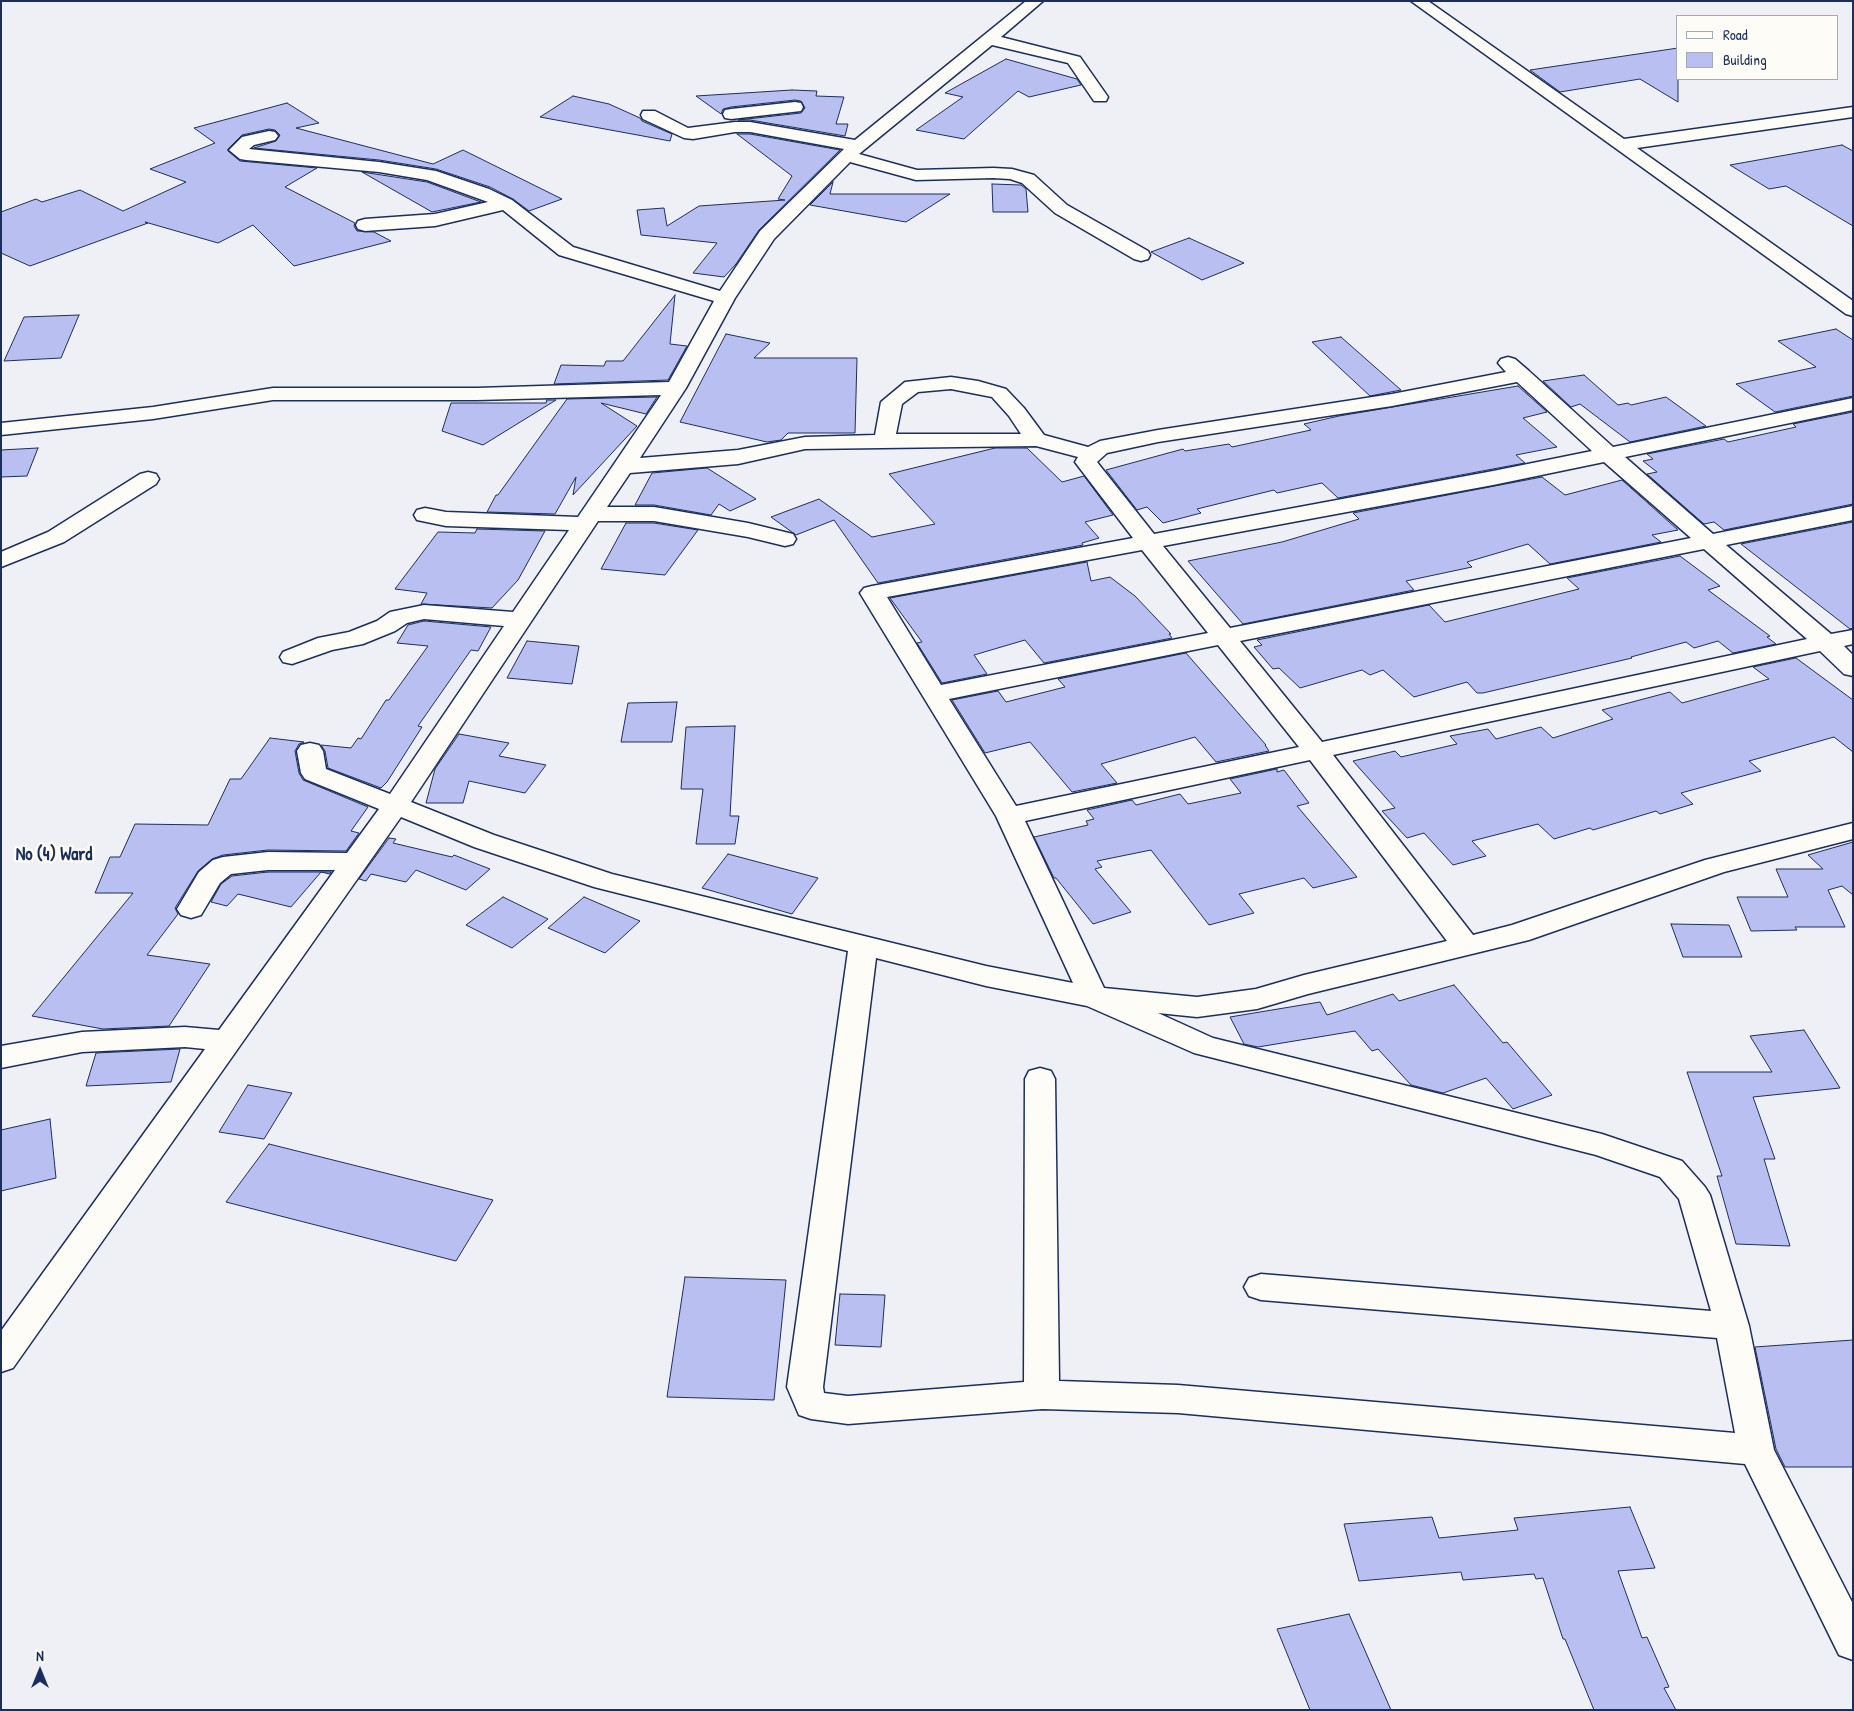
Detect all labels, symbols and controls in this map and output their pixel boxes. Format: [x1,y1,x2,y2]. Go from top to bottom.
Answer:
legend [1676,15,1839,80]
text: Road [1723,24,1748,45]
text: Building [1723,49,1767,70]
district label: No (4) Ward [16,844,92,866]
north arrow [15,1646,65,1696]
text: N [36,1646,44,1665]

